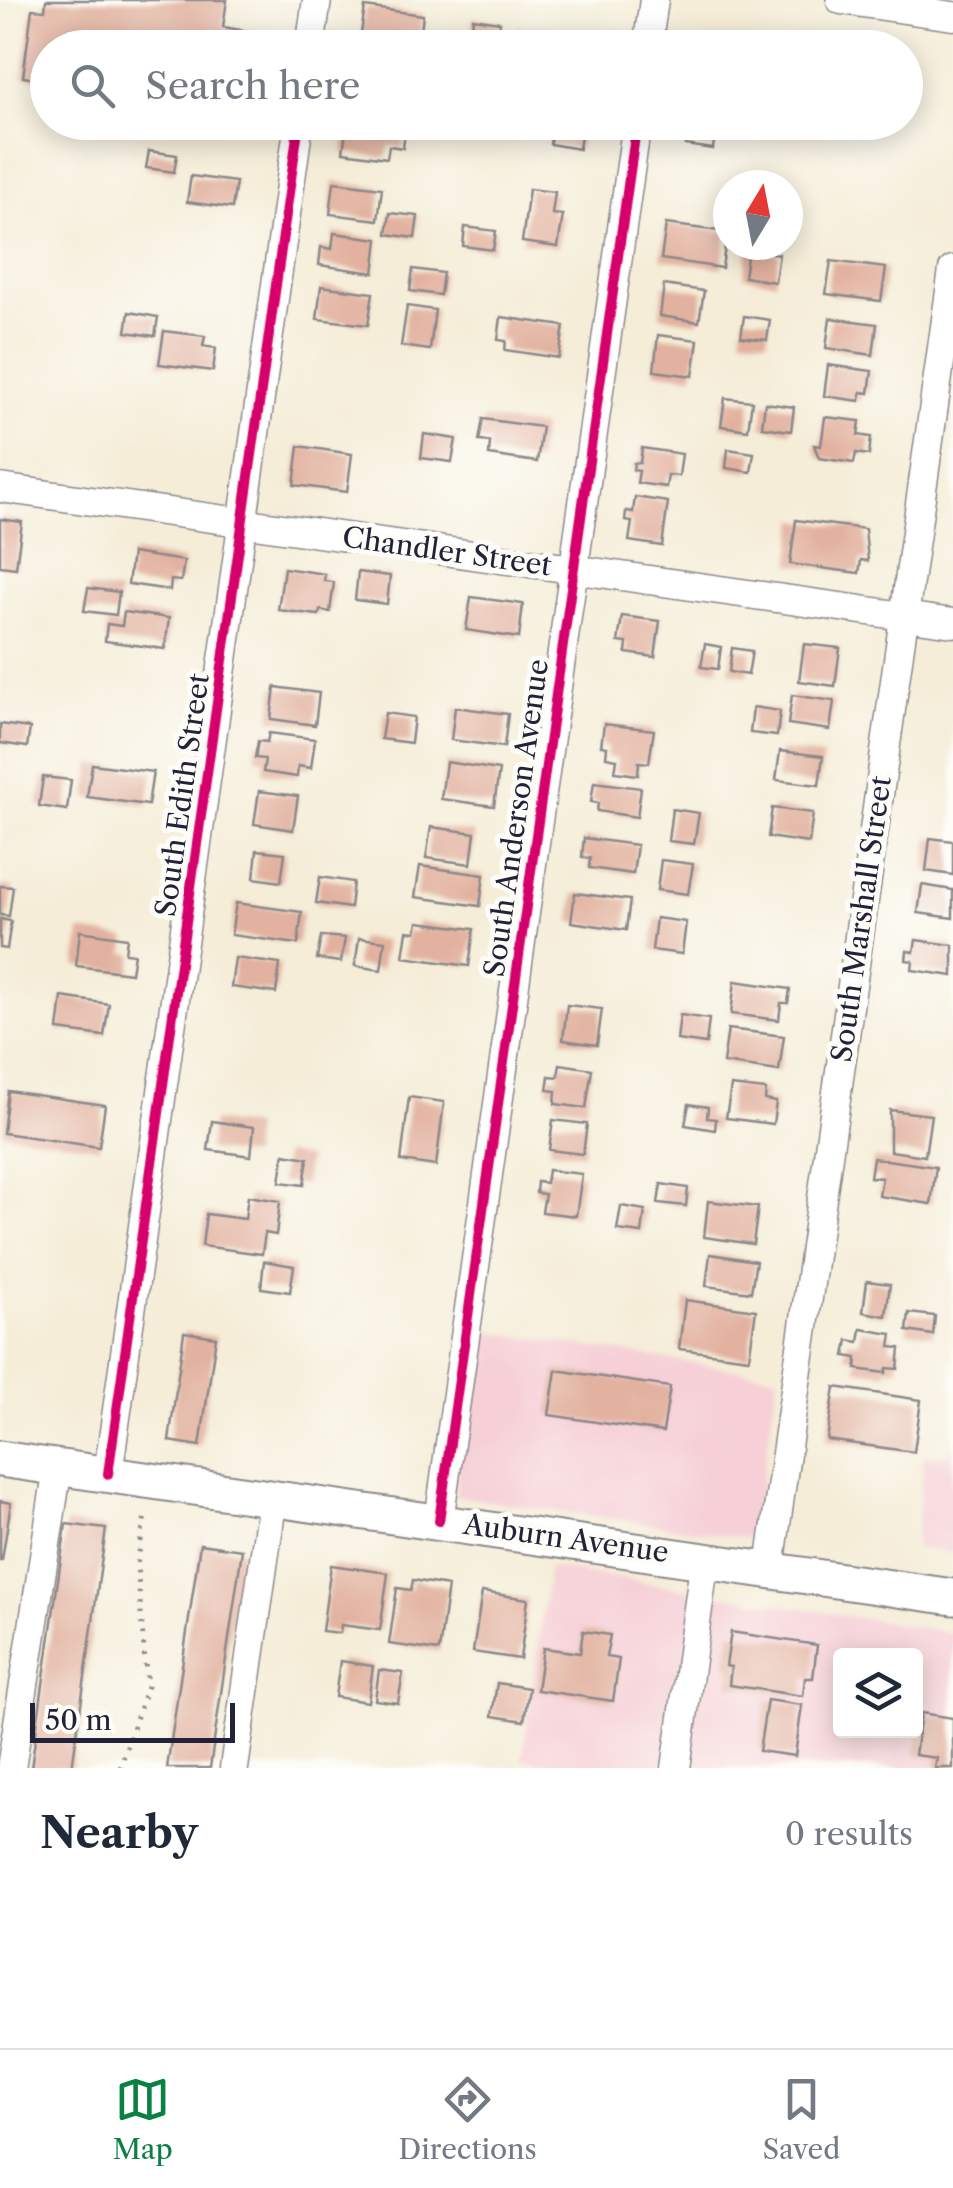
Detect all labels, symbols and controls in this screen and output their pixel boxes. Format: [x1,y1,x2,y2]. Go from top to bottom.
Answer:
search box [30,30,923,140]
icon: search [65,58,120,113]
text: Search here [145,62,360,109]
north arrow [713,170,803,260]
street label: Chandler Street [340,520,554,582]
street label: South Anderson Avenue [477,657,555,979]
street label: South Edith Street [148,671,216,919]
street label: South Marshall Street [824,774,898,1064]
street label: Auburn Avenue [460,1507,671,1569]
map controls [833,1648,923,1738]
button: layers [833,1648,923,1738]
scale bar [30,1698,235,1742]
text: 50 m [45,1703,112,1737]
text: Nearby [40,1807,198,1859]
text: 0 results [785,1814,913,1853]
tab: Map [113,2072,173,2166]
tab: Directions [398,2072,537,2166]
tab: Saved [762,2072,840,2166]

